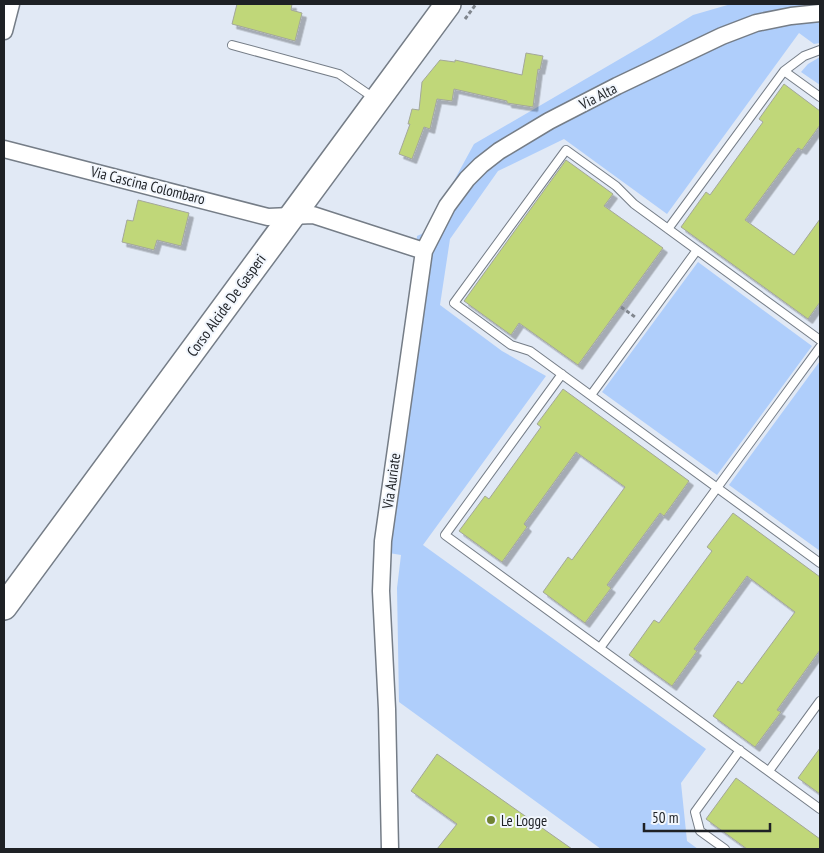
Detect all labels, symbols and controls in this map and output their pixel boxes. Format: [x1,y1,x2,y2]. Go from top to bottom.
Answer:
street label: Via Alta [575,79,620,114]
street label: Via Cascina Colombaro [88,161,207,208]
street label: Corso Alcide De Gasperi [182,250,270,360]
street label: Via Auriate [378,452,404,511]
scale bar [644,800,770,832]
text: 50 m [652,808,678,827]
place label: Le Logge [501,811,547,830]
marker: Le Logge [485,814,497,826]

